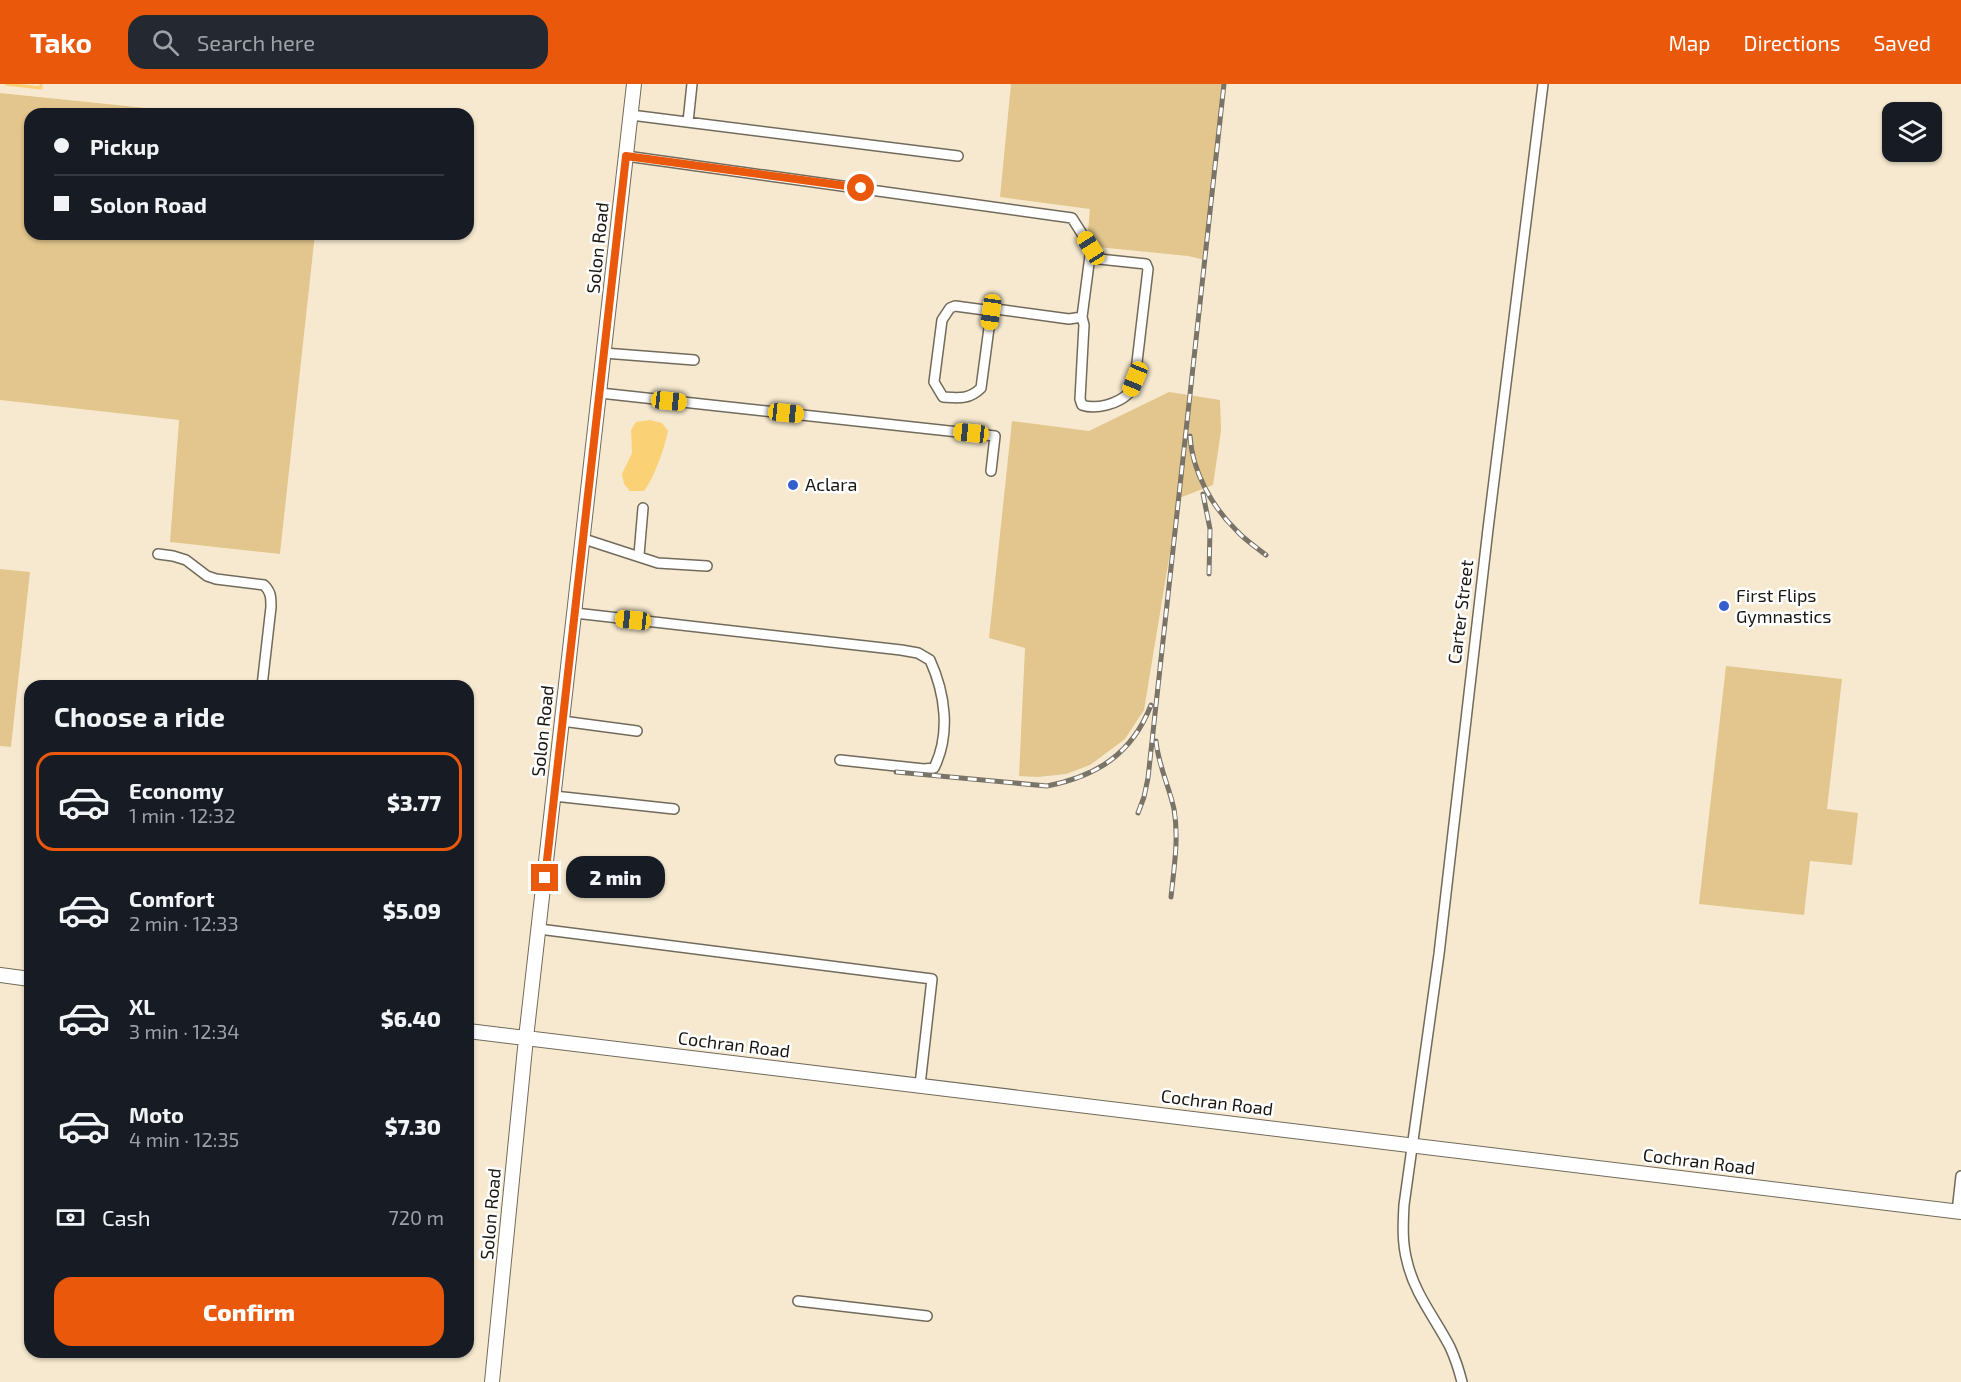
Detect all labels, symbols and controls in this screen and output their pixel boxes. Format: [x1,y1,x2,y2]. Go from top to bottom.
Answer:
search box [128,15,548,69]
text: Tako [30,25,92,59]
icon: search [149,26,182,59]
text: Search here [197,29,315,55]
text: Map [1668,30,1711,55]
text: Directions [1744,30,1840,55]
text: Saved [1873,30,1931,55]
map controls [1882,102,1942,162]
button: layers [1882,102,1942,162]
text: Pickup [90,133,159,159]
route start [847,174,874,201]
text: Solon Road [90,191,207,217]
street label: Solon Road [581,201,613,295]
car [1074,228,1108,268]
car [980,293,1002,331]
car [1120,359,1150,399]
car [650,390,688,412]
car [767,402,805,424]
car [952,422,990,444]
place label: Aclara [805,473,857,495]
marker: Aclara [786,478,800,492]
street label: Carter Street [1443,558,1477,665]
place label: First Flips Gymnastics [1736,584,1831,627]
marker: First Flips Gymnastics [1717,599,1731,613]
car [614,609,652,631]
street label: Solon Road [526,684,558,778]
text: Choose a ride [54,700,225,732]
icon: car [57,775,111,829]
text: Economy [129,777,224,803]
text: $3.77 [387,789,441,815]
text: 1 min · 12:32 [129,803,235,827]
callout: 2 min [566,857,665,899]
route end [531,864,558,891]
text: 2 min [590,865,641,889]
icon: car [57,883,111,937]
text: Comfort [129,885,214,911]
text: $5.09 [383,897,441,923]
text: 2 min · 12:33 [129,911,239,935]
icon: car [57,991,111,1045]
text: XL [129,993,155,1019]
text: $6.40 [381,1005,441,1031]
text: 3 min · 12:34 [129,1019,240,1043]
street label: Cochran Road [677,1026,791,1062]
street label: Cochran Road [1160,1084,1274,1120]
icon: car [57,1099,111,1153]
text: Moto [129,1101,184,1127]
text: $7.30 [385,1113,441,1139]
text: 4 min · 12:35 [129,1127,239,1151]
street label: Cochran Road [1642,1143,1756,1179]
street label: Solon Road [475,1167,505,1261]
icon: cash [54,1201,87,1234]
text: Cash [102,1204,151,1230]
text: 720 m [388,1205,444,1229]
button: Confirm [54,1277,444,1346]

